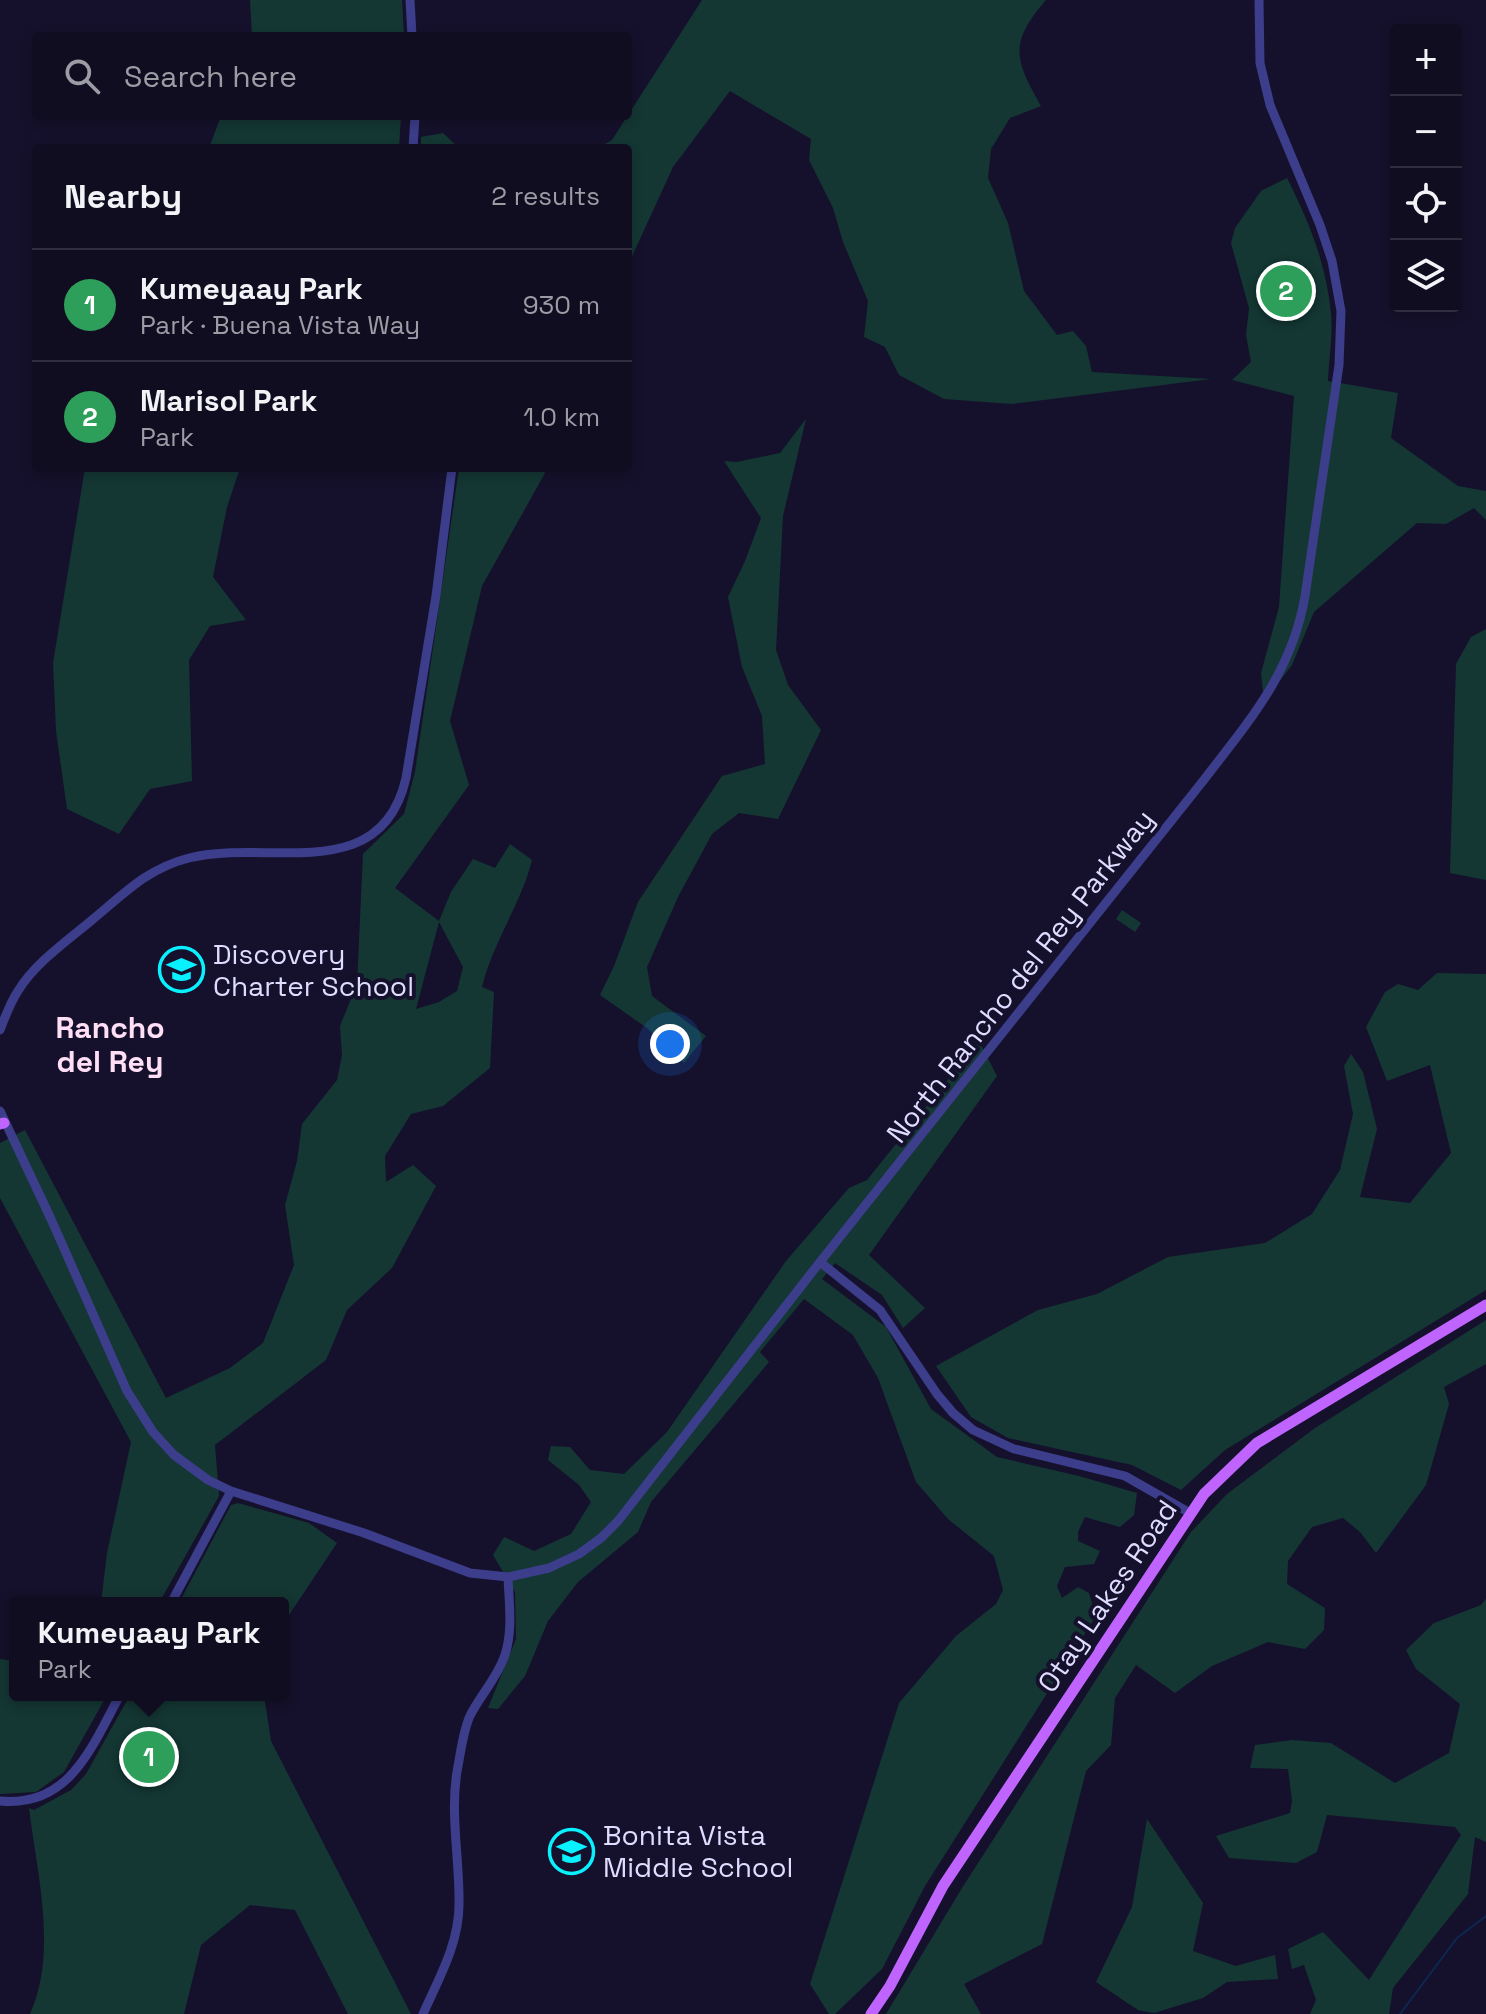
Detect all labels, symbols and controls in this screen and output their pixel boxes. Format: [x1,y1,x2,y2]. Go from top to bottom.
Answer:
map controls [1390,24,1462,312]
button: + [1390,24,1462,96]
search box [32,32,632,120]
icon: search [60,54,104,98]
text: Search here [124,57,297,96]
button: − [1390,96,1462,168]
button: locate [1390,168,1462,240]
text: Nearby [64,175,182,218]
text: 2 results [491,179,600,213]
button: layers [1390,240,1462,312]
pin: 2 [1260,261,1312,321]
text: Kumeyaay Park [140,269,363,308]
text: 1 [84,288,96,322]
text: 930 m [523,288,600,322]
text: Park · Buena Vista Way [140,308,420,342]
text: Marisol Park [140,381,317,420]
text: 2 [82,400,98,434]
text: 1.0 km [523,400,600,434]
text: Park [140,420,194,454]
street label: North Rancho del Rey Parkway [879,802,1161,1150]
place label: Discovery Charter School [213,936,414,1004]
school or university icon: Discovery Charter School [158,946,206,994]
district label: Rancho del Rey [55,1008,165,1081]
your location [650,1024,690,1064]
street label: Otay Lakes Road [1029,1493,1185,1699]
popup [9,1597,289,1701]
text: Kumeyaay Park [38,1613,260,1652]
text: Park [38,1652,92,1686]
pin: 1 [123,1727,175,1787]
place label: Bonita Vista Middle School [603,1817,793,1885]
school or university icon: Bonita Vista Middle School [548,1827,596,1875]

